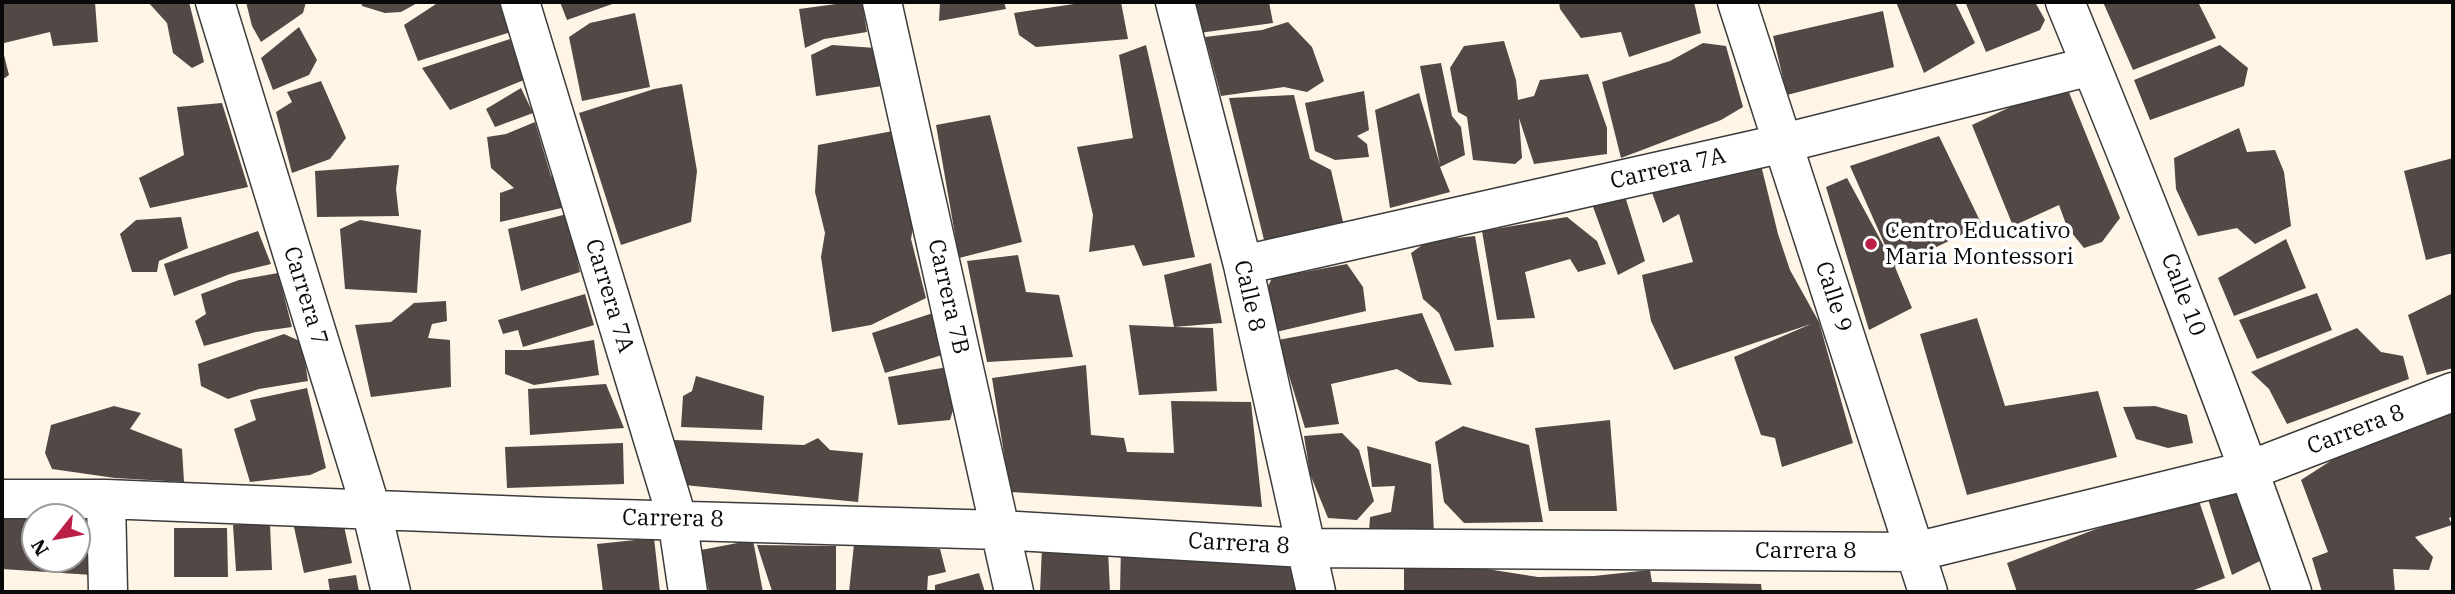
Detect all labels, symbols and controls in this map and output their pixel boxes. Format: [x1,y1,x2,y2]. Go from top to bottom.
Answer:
street label: Carrera 7A [1608,142,1728,196]
place label: Centro Educativo Maria Montessori [1885,217,2074,271]
street label: Carrera 7A [579,236,639,356]
marker: Centro Educativo Maria Montessori [1863,236,1879,252]
street label: Carrera 7B [921,237,975,357]
street label: Carrera 7 [277,243,333,349]
street label: Calle 10 [2155,250,2211,340]
street label: Calle 8 [1227,258,1271,334]
street label: Calle 9 [1809,258,1857,336]
street label: Carrera 8 [2304,399,2408,461]
north arrow [21,503,91,573]
street label: Carrera 8 [622,504,724,534]
street label: Carrera 8 [1187,528,1291,560]
text: N [26,535,54,560]
street label: Carrera 8 [1755,537,1857,565]

